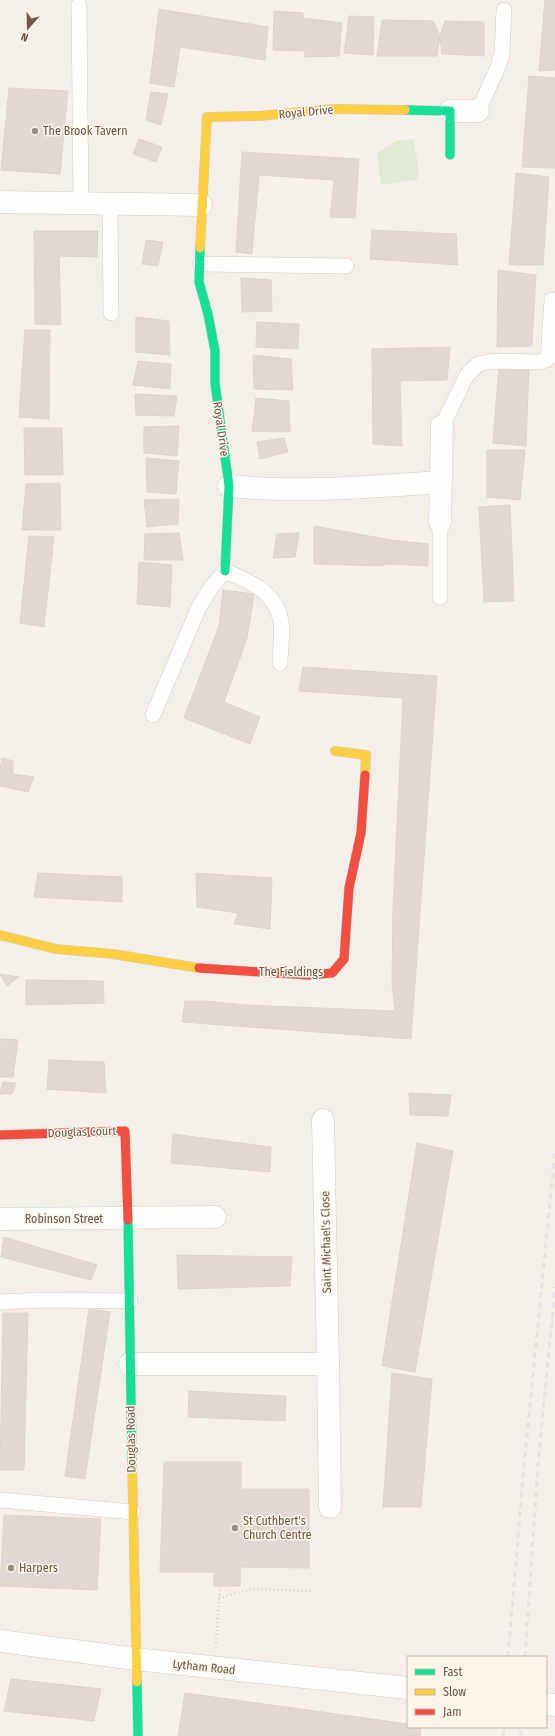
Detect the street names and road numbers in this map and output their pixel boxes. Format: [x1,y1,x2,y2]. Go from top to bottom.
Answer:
street label: Royal Drive [278,103,334,121]
street label: Royal Drive [210,401,232,457]
street label: The Fieldings [259,965,323,979]
street label: Douglas Court [47,1124,117,1140]
street label: Saint Michael's Close [318,1191,334,1293]
street label: Robinson Street [25,1212,103,1226]
street label: Douglas Road [123,1405,139,1473]
street label: Lytham Road [172,1657,236,1677]

